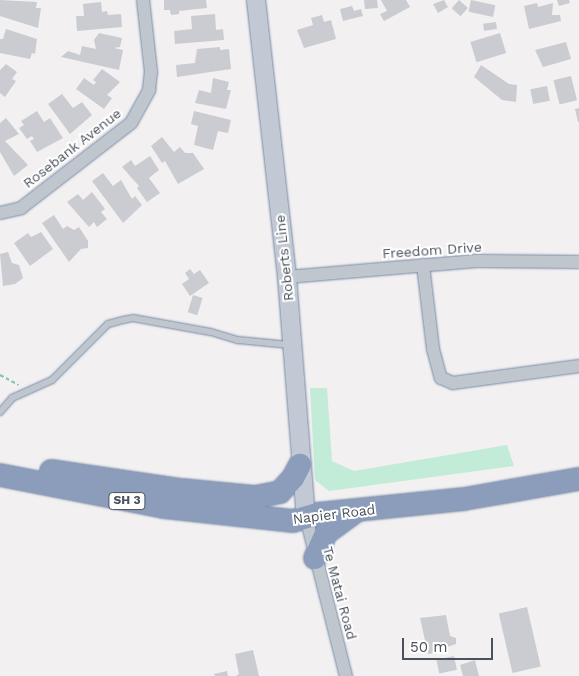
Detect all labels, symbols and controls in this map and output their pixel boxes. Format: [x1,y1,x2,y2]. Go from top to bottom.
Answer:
street label: Rosebank Avenue [19,104,125,192]
street label: Roberts Line [271,214,297,302]
street label: Freedom Drive [382,238,482,262]
road number: SH 3 [108,492,146,511]
street label: Napier Road [292,501,376,527]
street label: Te Matai Road [319,545,361,641]
scale bar [404,628,495,660]
text: 50 m [410,638,447,656]

